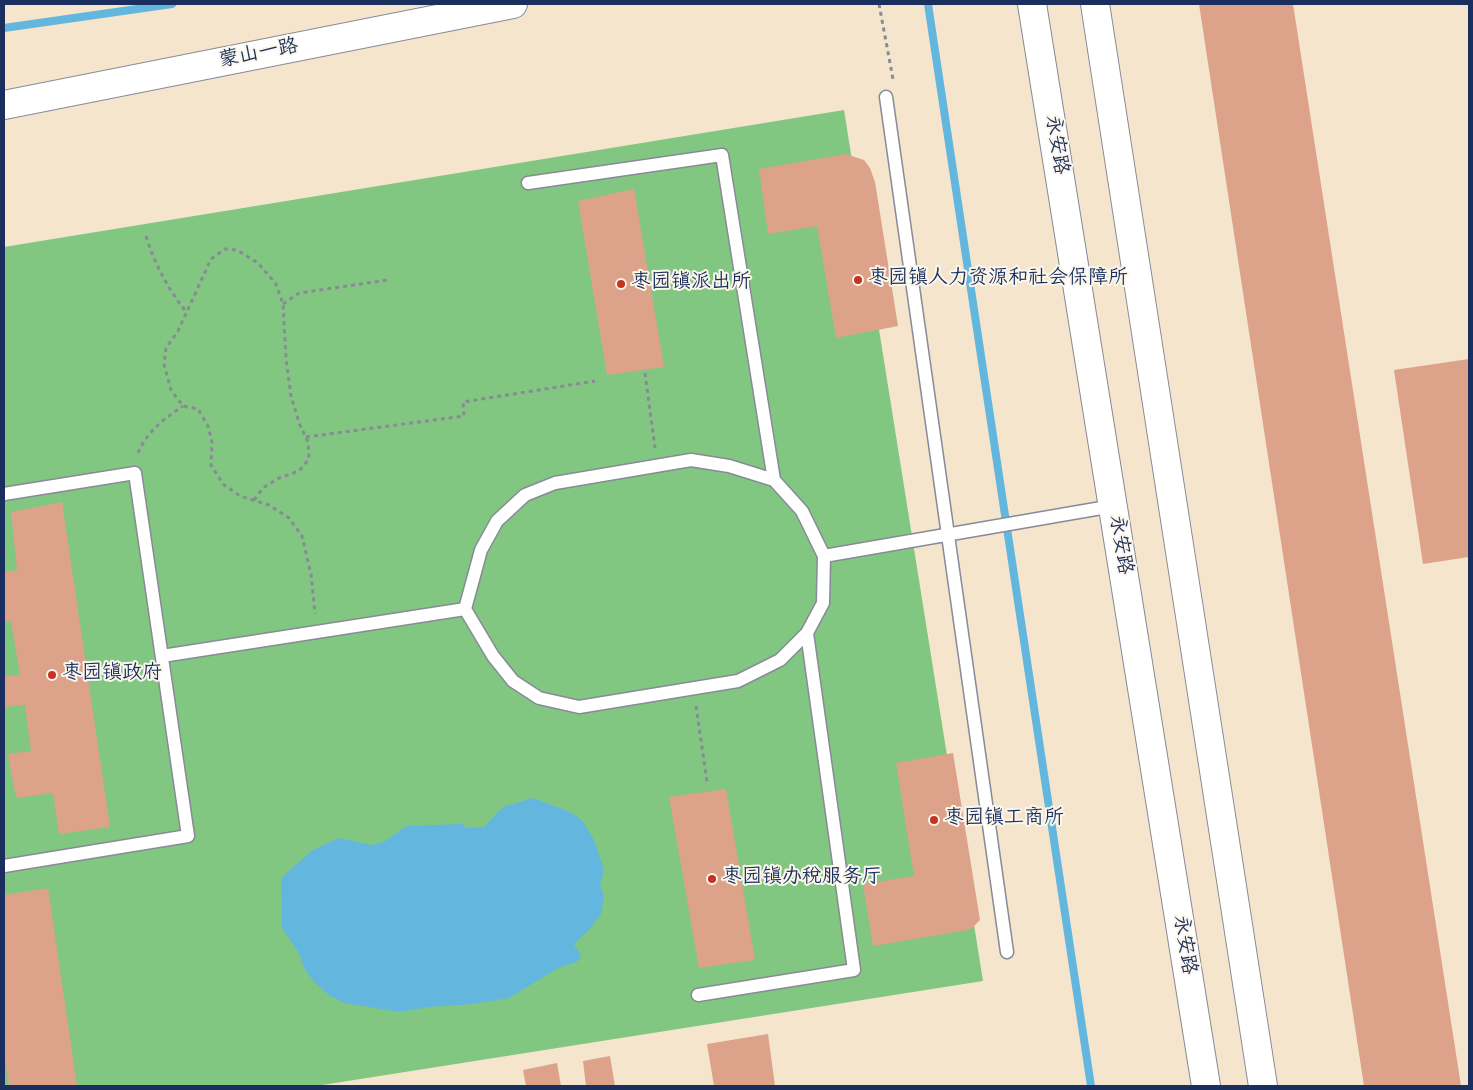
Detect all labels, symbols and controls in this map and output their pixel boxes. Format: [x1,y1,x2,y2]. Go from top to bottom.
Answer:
street label: 蒙山一路 [217,36,301,74]
street label: 永安路 [1038,113,1072,177]
place label: 枣园镇人力资源和社会保障所 [868,268,1128,292]
place label: 枣园镇派出所 [631,272,751,296]
marker: 枣园镇人力资源和社会保障所 [852,274,864,286]
marker: 枣园镇派出所 [615,278,627,290]
street label: 永安路 [1102,513,1136,577]
place label: 枣园镇政府 [62,663,162,687]
marker: 枣园镇政府 [46,669,58,681]
place label: 枣园镇工商所 [944,808,1064,832]
marker: 枣园镇工商所 [928,814,940,826]
place label: 枣园镇办税服务厅 [722,867,882,891]
marker: 枣园镇办税服务厅 [706,873,718,885]
street label: 永安路 [1166,913,1200,977]

